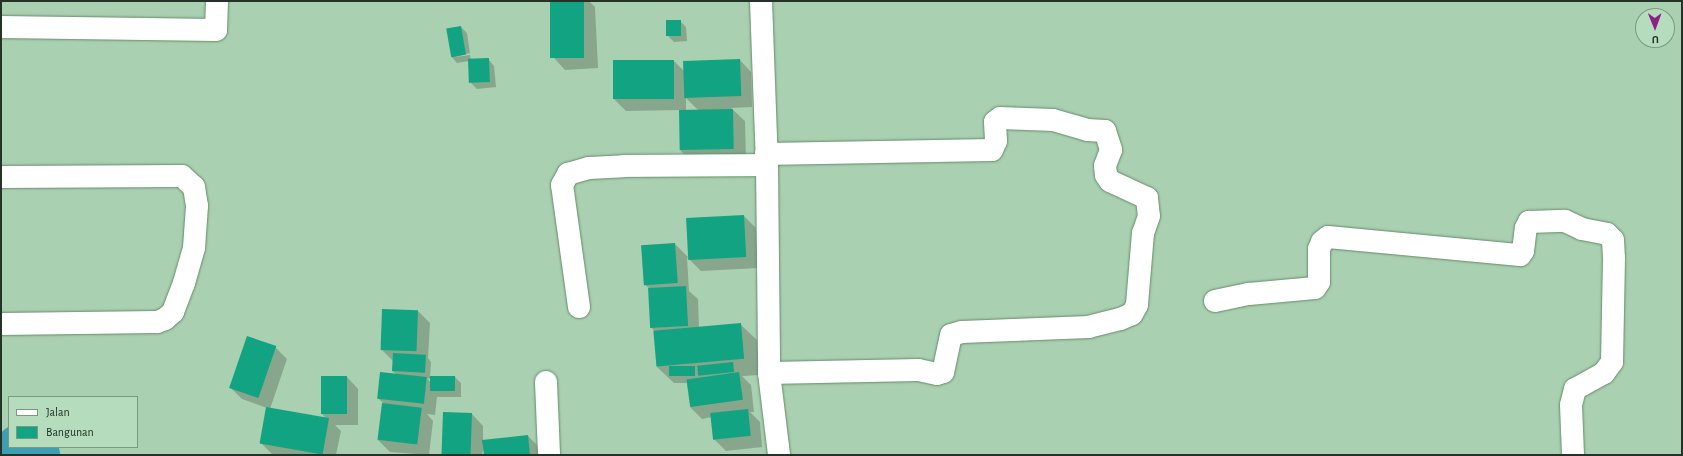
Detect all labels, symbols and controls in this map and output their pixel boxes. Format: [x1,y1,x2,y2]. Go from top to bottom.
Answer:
north arrow [1635,8,1675,48]
text: U [1652,34,1659,45]
legend [8,396,138,448]
text: Jalan [46,406,70,418]
text: Bangunan [46,426,94,438]

